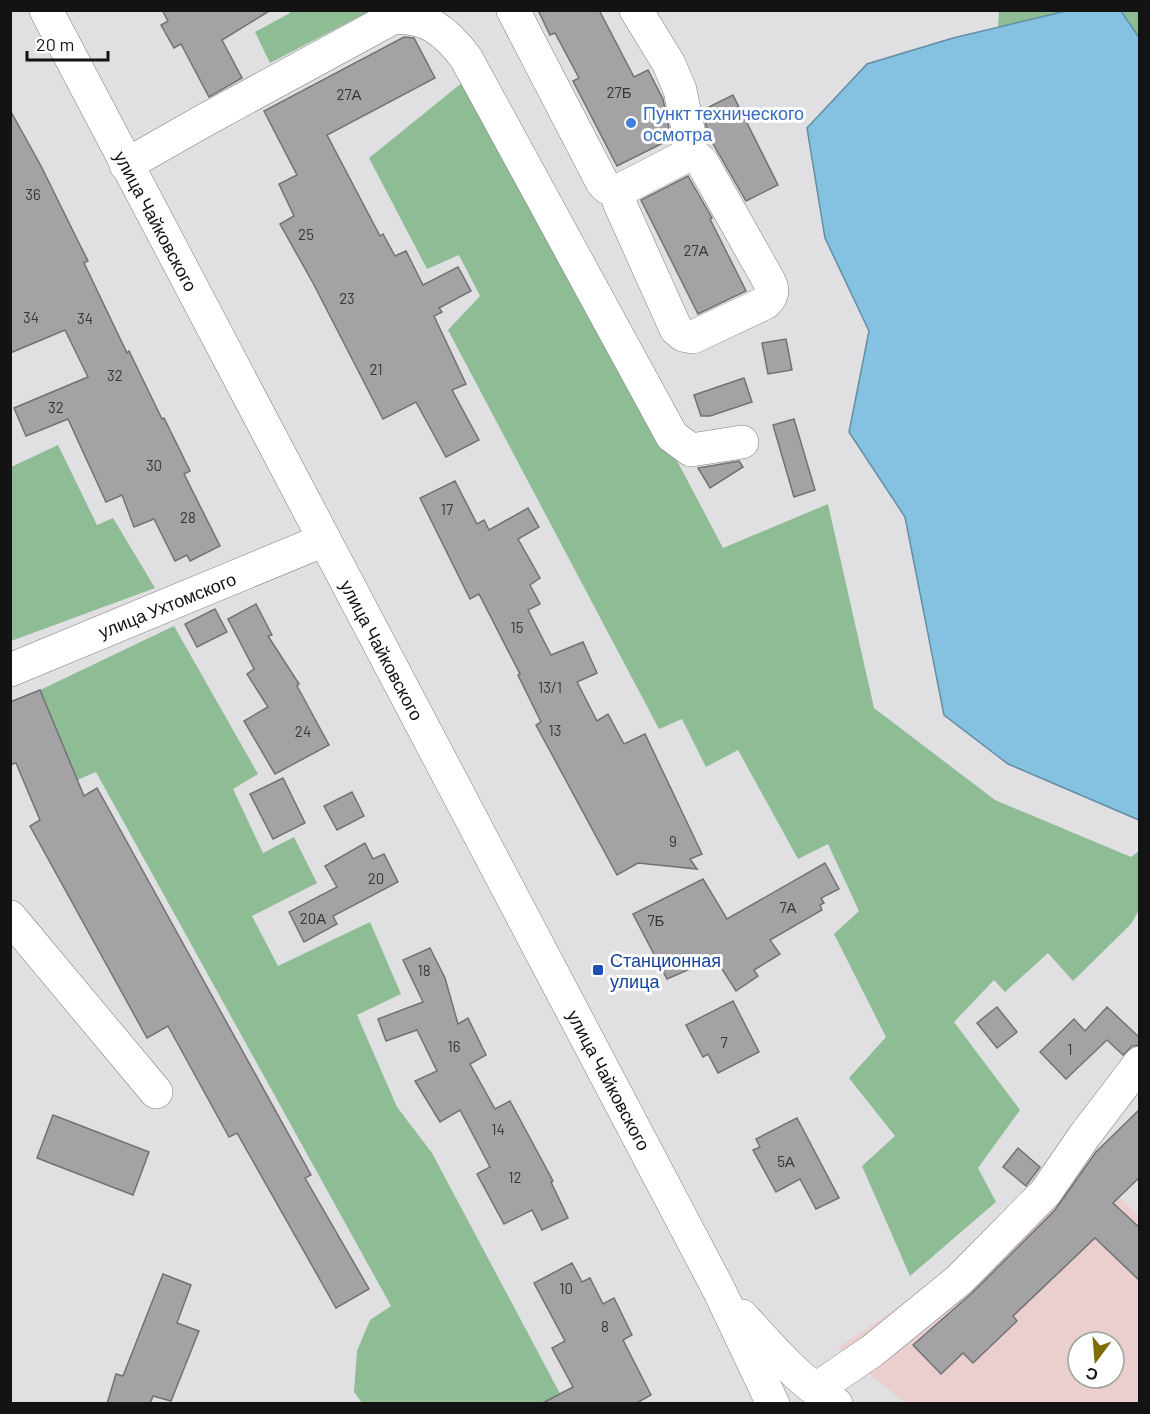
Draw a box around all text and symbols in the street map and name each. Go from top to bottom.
scale bar [27,24,108,62]
text: 20 m [36,33,74,55]
house number: 27Б [607,83,632,101]
house number: 27А [336,85,362,103]
place label: Пункт технического осмотра [643,102,804,145]
marker: Пункт технического осмотра [624,116,638,130]
street label: улица Чайковского [110,147,202,295]
house number: 36 [25,185,41,203]
house number: 25 [298,225,314,243]
house number: 27А [683,241,709,259]
house number: 23 [339,289,355,307]
house number: 34 [23,308,39,326]
house number: 34 [77,309,93,327]
house number: 21 [369,360,383,378]
house number: 32 [107,366,123,384]
house number: 32 [48,398,64,416]
house number: 30 [146,456,162,474]
house number: 17 [441,500,453,518]
house number: 28 [180,508,196,526]
street label: улица Ухтомского [95,567,239,643]
street label: улица Чайковского [336,576,428,724]
house number: 15 [511,618,523,636]
house number: 13/1 [538,678,562,696]
house number: 13 [549,721,561,739]
house number: 24 [295,722,311,740]
house number: 9 [669,832,677,850]
house number: 20 [368,869,384,887]
house number: 7А [779,898,797,916]
house number: 20А [300,909,326,927]
house number: 7Б [648,911,665,929]
place label: Станционная улица [610,949,721,992]
house number: 18 [417,961,431,979]
marker: Станционная улица [591,963,605,977]
street label: улица Чайковского [563,1006,655,1154]
house number: 7 [720,1033,728,1051]
house number: 16 [448,1037,460,1055]
house number: 1 [1067,1040,1073,1058]
house number: 14 [491,1120,505,1138]
house number: 5А [777,1152,795,1170]
house number: 12 [508,1168,522,1186]
house number: 10 [559,1279,573,1297]
house number: 8 [601,1317,609,1335]
north arrow [1066,1330,1126,1390]
text: С [1083,1364,1100,1386]

